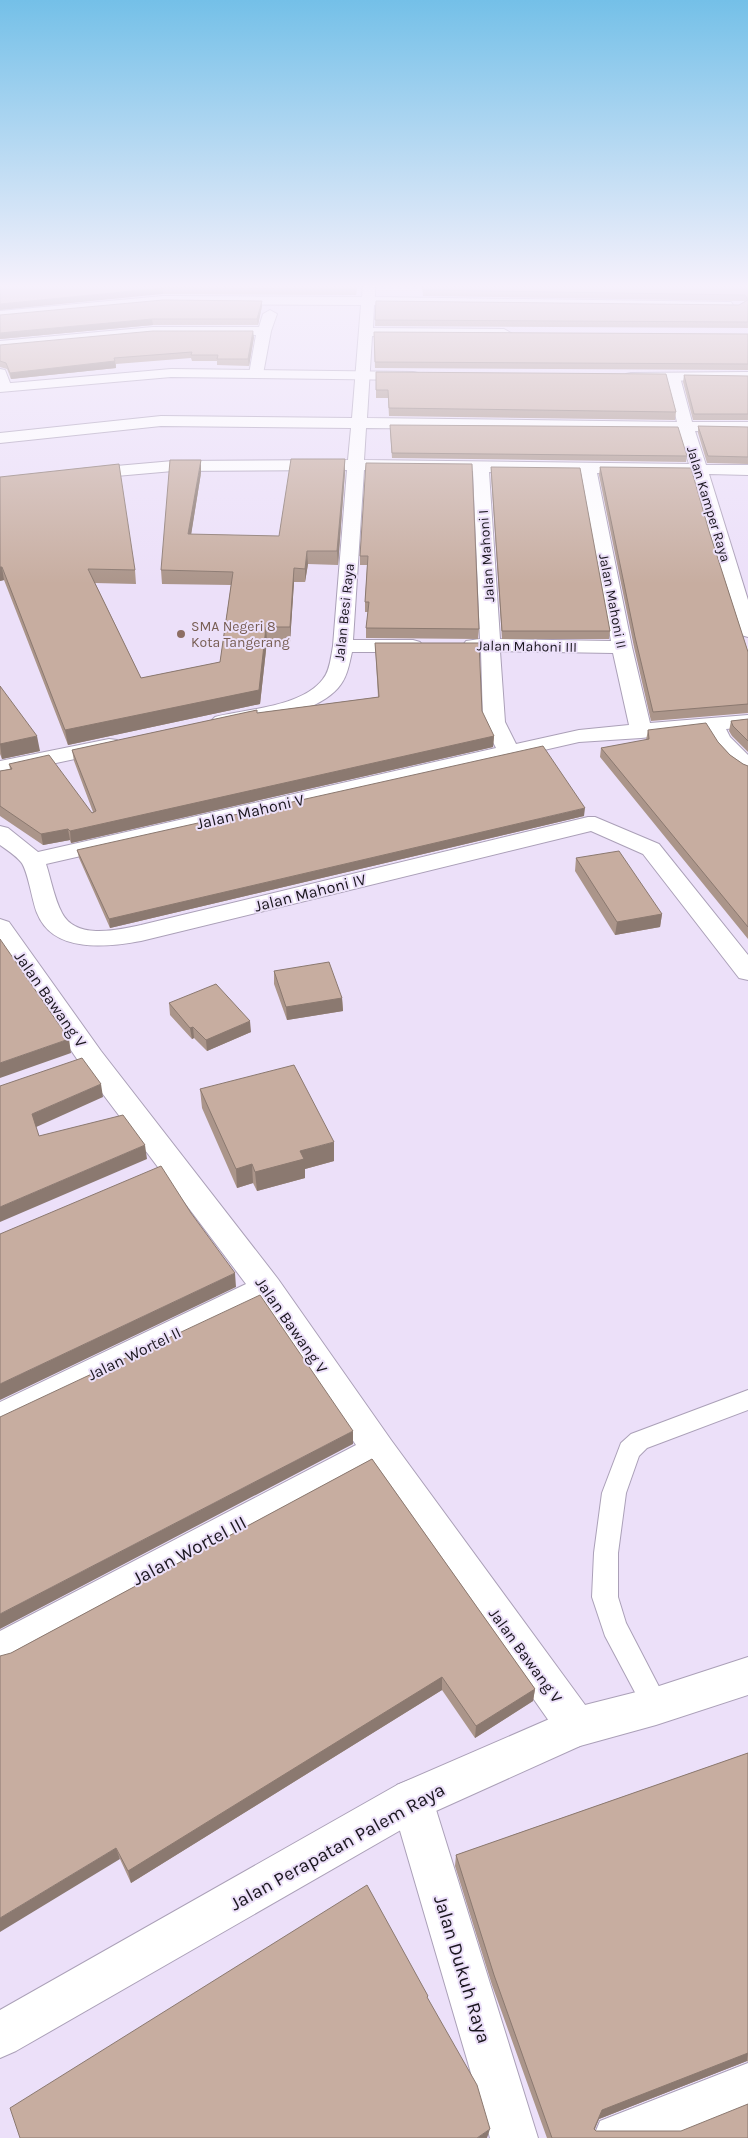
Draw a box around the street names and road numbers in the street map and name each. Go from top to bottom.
street label: Jalan Kamper Raya [683,444,734,564]
street label: Jalan Mahoni I [475,509,498,603]
street label: Jalan Mahoni II [595,552,630,650]
street label: Jalan Besi Raya [331,562,358,662]
street label: Jalan Mahoni III [477,637,577,656]
street label: Jalan Mahoni V [194,790,306,833]
street label: Jalan Mahoni IV [252,869,368,916]
street label: Jalan Bawang V [10,948,91,1051]
street label: Jalan Bawang V [251,1274,332,1377]
street label: Jalan Wortel II [84,1323,184,1384]
street label: Jalan Wortel III [129,1512,250,1590]
street label: Jalan Bawang V [485,1604,566,1706]
street label: Jalan Perapatan Palem Raya [226,1779,449,1915]
street label: Jalan Dukuh Raya [429,1893,495,2046]

